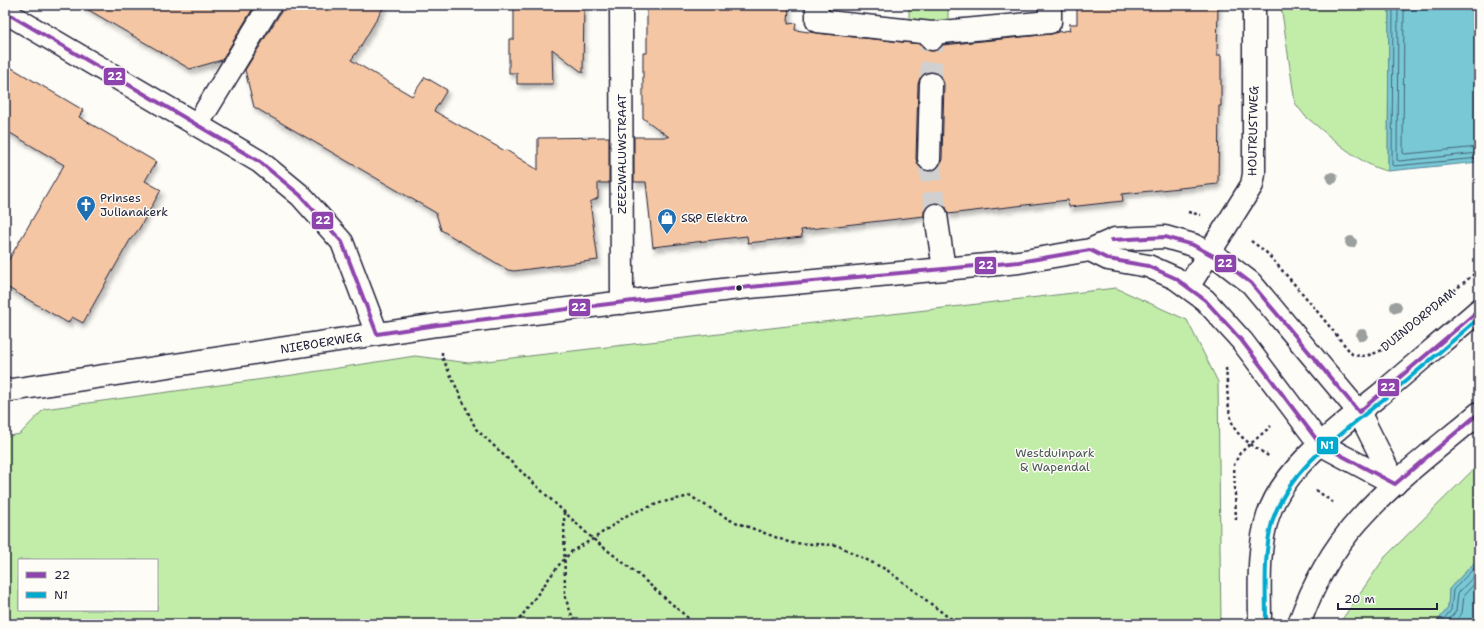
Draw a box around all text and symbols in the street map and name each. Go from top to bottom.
line badge: 22 [103,67,126,86]
text: 22 [107,69,123,84]
street label: HOUTRUSTWEG [1244,86,1262,176]
street label: ZEEZWALUWSTRAAT [614,93,630,214]
place label: Prinses Julianakerk [100,190,168,220]
church icon: Prinses Julianakerk [75,194,97,222]
shop icon: S&P Elektra [656,207,678,235]
place label: S&P Elektra [681,210,748,226]
line badge: 22 [311,211,334,230]
text: 22 [315,213,331,228]
line badge: 22 [1214,254,1237,273]
line badge: 22 [974,256,997,275]
text: 22 [1217,256,1233,271]
text: 22 [978,258,994,273]
unlabelled marker [734,283,744,293]
street label: DUINDORPDAM [1377,285,1459,355]
line badge: 22 [568,298,591,317]
text: 22 [571,300,587,315]
street label: NIEBOERWEG [279,329,363,357]
line badge: 22 [1377,378,1400,397]
text: 22 [1380,380,1396,395]
line badge: N1 [1316,436,1339,455]
text: N1 [1320,438,1334,453]
park label: Westduinpark & Wapendal [1015,445,1095,475]
legend [18,559,158,611]
text: 22 [54,567,70,583]
scale bar [1338,585,1437,611]
text: N1 [54,587,68,603]
text: 20 m [1344,591,1375,607]

